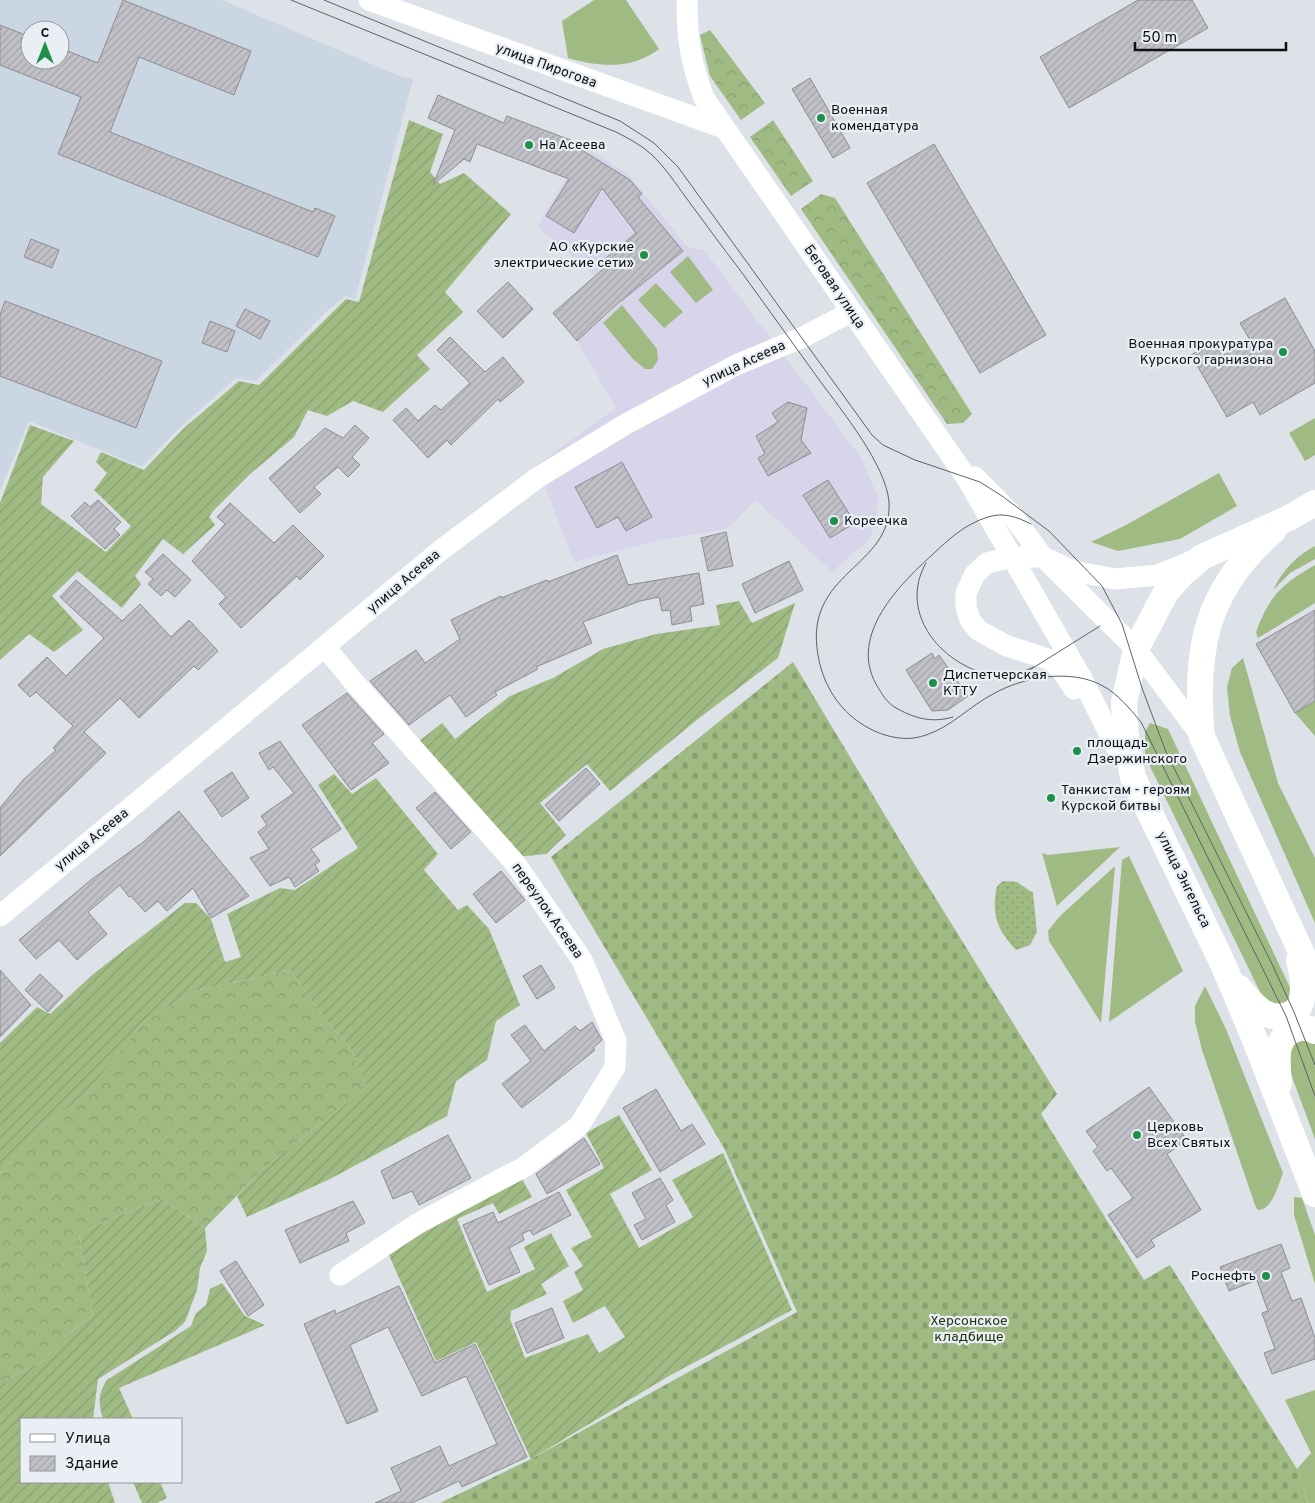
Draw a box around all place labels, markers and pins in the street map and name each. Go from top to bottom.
place label: Военная комендатура [831,102,919,135]
marker: Военная комендатура [815,112,827,124]
place label: На Асеева [539,137,605,154]
marker: На Асеева [523,139,535,151]
place label: АО «Курские электрические сети» [493,239,634,272]
marker: АО «Курские электрические сети» [638,249,650,261]
place label: Военная прокуратура Курского гарнизона [1128,336,1273,369]
marker: Военная прокуратура Курского гарнизона [1277,346,1289,358]
place label: Кореечка [844,513,908,530]
marker: Кореечка [828,515,840,527]
place label: Диспетчерская КТТУ [943,667,1047,700]
marker: Диспетчерская КТТУ [927,677,939,689]
place label: площадь Дзержинского [1087,735,1187,768]
marker: площадь Дзержинского [1071,745,1083,757]
place label: Танкистам - героям Курской битвы [1061,782,1190,815]
marker: Танкистам - героям Курской битвы [1045,792,1057,804]
place label: Церковь Всех Святых [1147,1119,1230,1152]
marker: Церковь Всех Святых [1131,1129,1143,1141]
place label: Роснефть [1191,1268,1256,1285]
marker: Роснефть [1260,1270,1272,1282]

